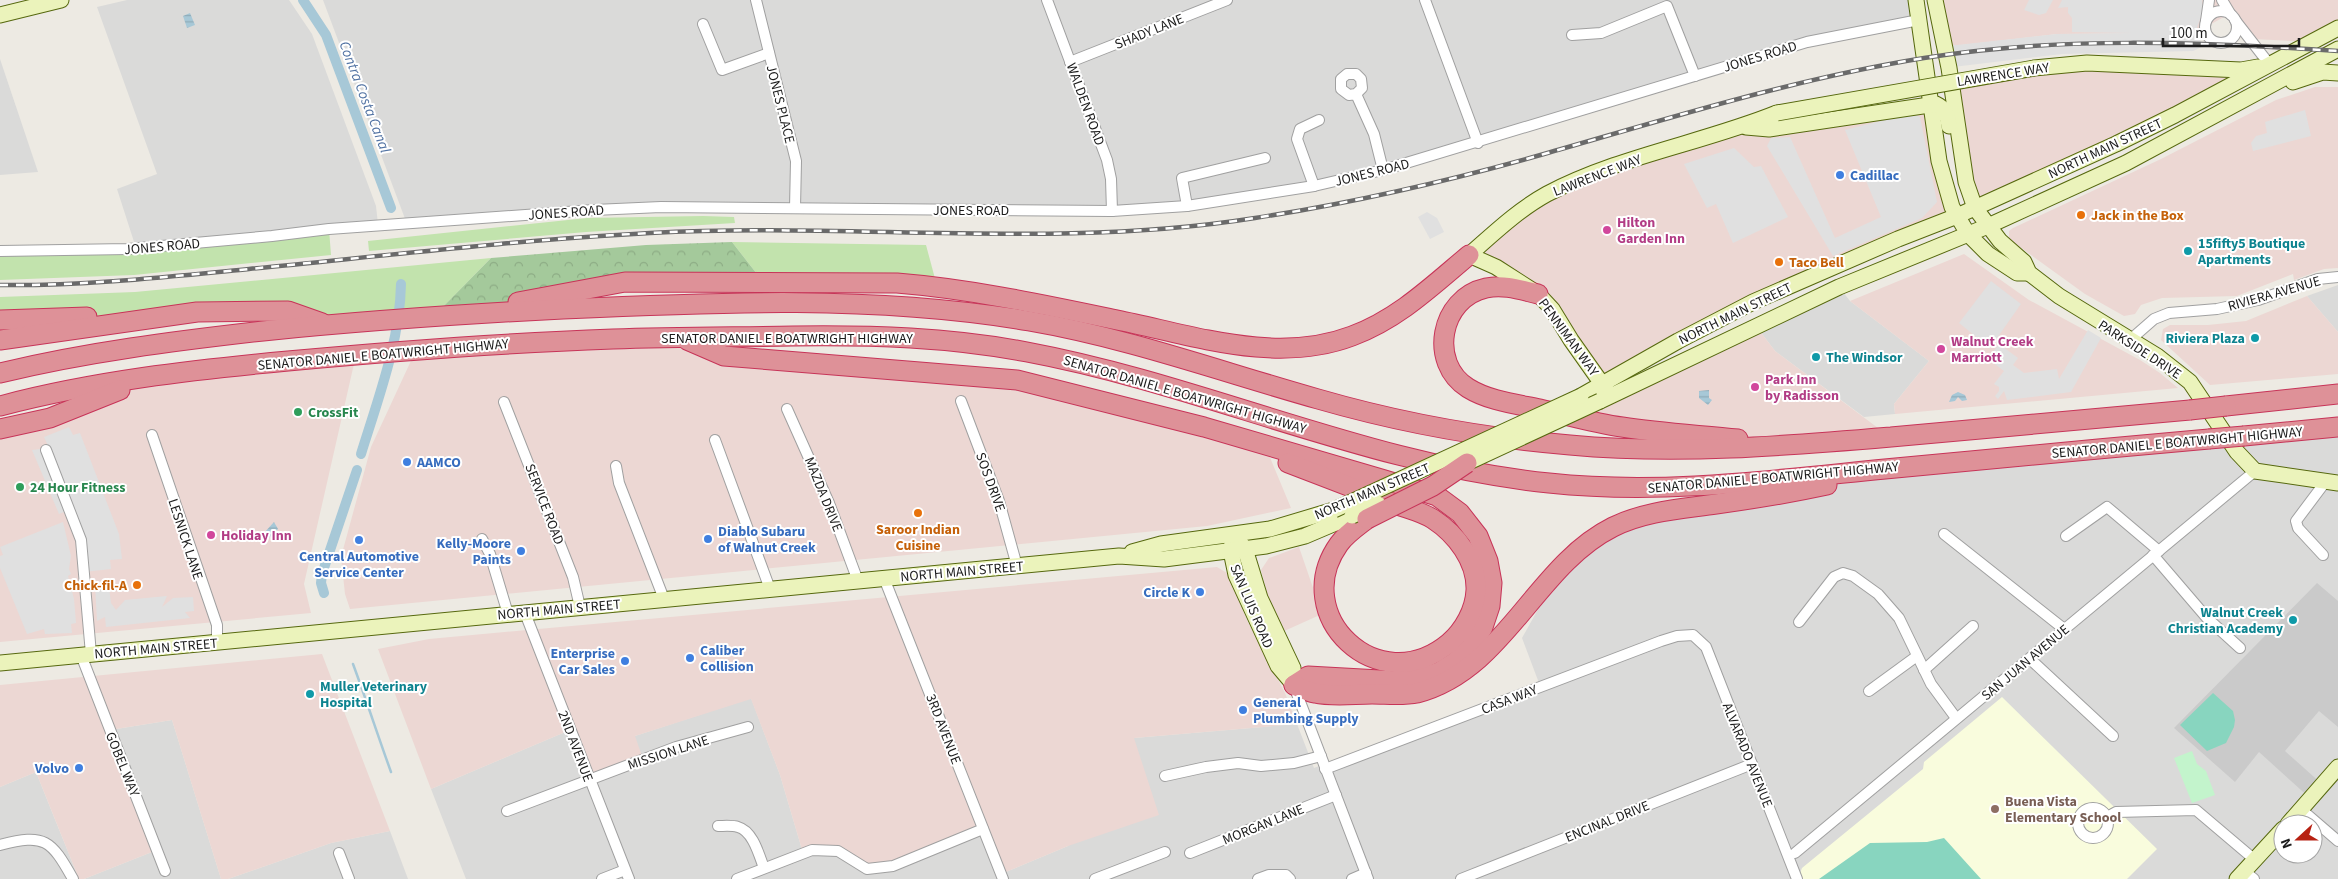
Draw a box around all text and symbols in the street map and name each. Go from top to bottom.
street label: SHADY LANE [1112,9,1187,55]
scale bar [2163,15,2299,47]
text: 100 m [2170,23,2208,44]
street label: JONES ROAD [1721,36,1800,78]
water label: Contra Costa Canal [334,38,396,156]
street label: LAWRENCE WAY [1956,58,2051,92]
street label: WALDEN ROAD [1061,60,1109,148]
street label: JONES PLACE [761,63,799,146]
street label: NORTH MAIN STREET [2045,113,2166,184]
street label: LAWRENCE WAY [1550,150,1645,202]
street label: JONES ROAD [1333,154,1412,192]
place label: Cadillac [1850,166,1900,186]
marker: Cadillac [1834,169,1846,181]
street label: JONES ROAD [527,200,605,226]
street label: JONES ROAD [933,201,1009,221]
place label: Jack in the Box [2091,206,2184,226]
marker: Jack in the Box [2075,209,2087,221]
place label: Hilton Garden Inn [1617,213,1685,249]
marker: Hilton Garden Inn [1601,224,1613,236]
street label: JONES ROAD [123,234,201,260]
place label: 15fifty5 Boutique Apartments [2197,234,2305,270]
marker: 15fifty5 Boutique Apartments [2182,245,2194,257]
place label: Taco Bell [1789,253,1844,273]
marker: Taco Bell [1773,256,1785,268]
street label: RIVIERA AVENUE [2226,271,2323,317]
street label: NORTH MAIN STREET [1675,278,1796,350]
street label: PENNIMAN WAY [1533,295,1603,381]
street label: PARKSIDE DRIVE [2094,315,2185,384]
street label: SENATOR DANIEL E BOATWRIGHT HIGHWAY [661,329,913,349]
place label: Riviera Plaza [2165,329,2245,349]
place label: Walnut Creek Marriott [1951,332,2034,368]
marker: Riviera Plaza [2249,332,2261,344]
street label: SENATOR DANIEL E BOATWRIGHT HIGHWAY [257,334,510,376]
marker: Walnut Creek Marriott [1935,343,1947,355]
place label: The Windsor [1826,348,1903,368]
street label: SENATOR DANIEL E BOATWRIGHT HIGHWAY [1061,351,1309,439]
marker: The Windsor [1810,351,1822,363]
place label: Park Inn by Radisson [1765,370,1839,406]
marker: Park Inn by Radisson [1749,381,1761,393]
place label: CrossFit [308,403,359,423]
marker: CrossFit [292,406,304,418]
street label: SENATOR DANIEL E BOATWRIGHT HIGHWAY [2051,422,2304,464]
street label: SOS DRIVE [970,450,1010,515]
place label: AAMCO [416,453,461,473]
street label: MAZDA DRIVE [799,454,847,535]
marker: AAMCO [401,456,413,468]
street label: SENATOR DANIEL E BOATWRIGHT HIGHWAY [1647,457,1900,499]
street label: NORTH MAIN STREET [1311,458,1434,525]
street label: SERVICE ROAD [519,461,569,548]
place label: 24 Hour Fitness [30,478,125,498]
marker: 24 Hour Fitness [14,481,26,493]
street label: LESNICK LANE [163,496,208,582]
marker: Saroor Indian Cuisine [912,507,924,519]
place label: Saroor Indian Cuisine [876,520,960,556]
place label: Diablo Subaru of Walnut Creek [718,522,816,558]
place label: Holiday Inn [221,526,292,546]
marker: Holiday Inn [205,529,217,541]
marker: Diablo Subaru of Walnut Creek [702,533,714,545]
marker: Central Automotive Service Center [353,534,365,546]
place label: Kelly-Moore Paints [437,534,511,570]
marker: Kelly-Moore Paints [515,545,527,557]
place label: Central Automotive Service Center [299,547,419,583]
street label: NORTH MAIN STREET [900,557,1025,587]
street label: SAN LUIS ROAD [1224,561,1278,652]
place label: Chick-fil-A [64,576,128,596]
marker: Chick-fil-A [131,579,143,591]
place label: Circle K [1143,583,1190,603]
marker: Circle K [1194,586,1206,598]
street label: NORTH MAIN STREET [497,595,622,625]
place label: Walnut Creek Christian Academy [2168,603,2284,639]
marker: Walnut Creek Christian Academy [2287,614,2299,626]
street label: SAN JUAN AVENUE [1977,620,2074,706]
street label: NORTH MAIN STREET [94,634,219,664]
place label: Caliber Collision [700,641,754,677]
place label: Enterprise Car Sales [550,644,615,680]
marker: Caliber Collision [684,652,696,664]
marker: Enterprise Car Sales [619,655,631,667]
place label: Muller Veterinary Hospital [320,677,428,713]
street label: CASA WAY [1478,680,1541,720]
marker: Muller Veterinary Hospital [304,688,316,700]
street label: 3RD AVENUE [921,691,966,767]
place label: General Plumbing Supply [1253,693,1359,729]
street label: ALVARADO AVENUE [1717,700,1777,811]
marker: General Plumbing Supply [1237,704,1249,716]
street label: 2ND AVENUE [552,708,598,785]
street label: GOBEL WAY [100,729,144,800]
street label: MISSION LANE [625,730,712,775]
place label: Volvo [34,759,69,779]
marker: Volvo [73,762,85,774]
place label: Buena Vista Elementary School [2005,792,2121,828]
street label: ENCINAL DRIVE [1562,796,1652,848]
street label: MORGAN LANE [1220,799,1307,850]
marker: Buena Vista Elementary School [1989,803,2001,815]
north arrow [2273,814,2323,864]
text: N [2276,835,2298,851]

